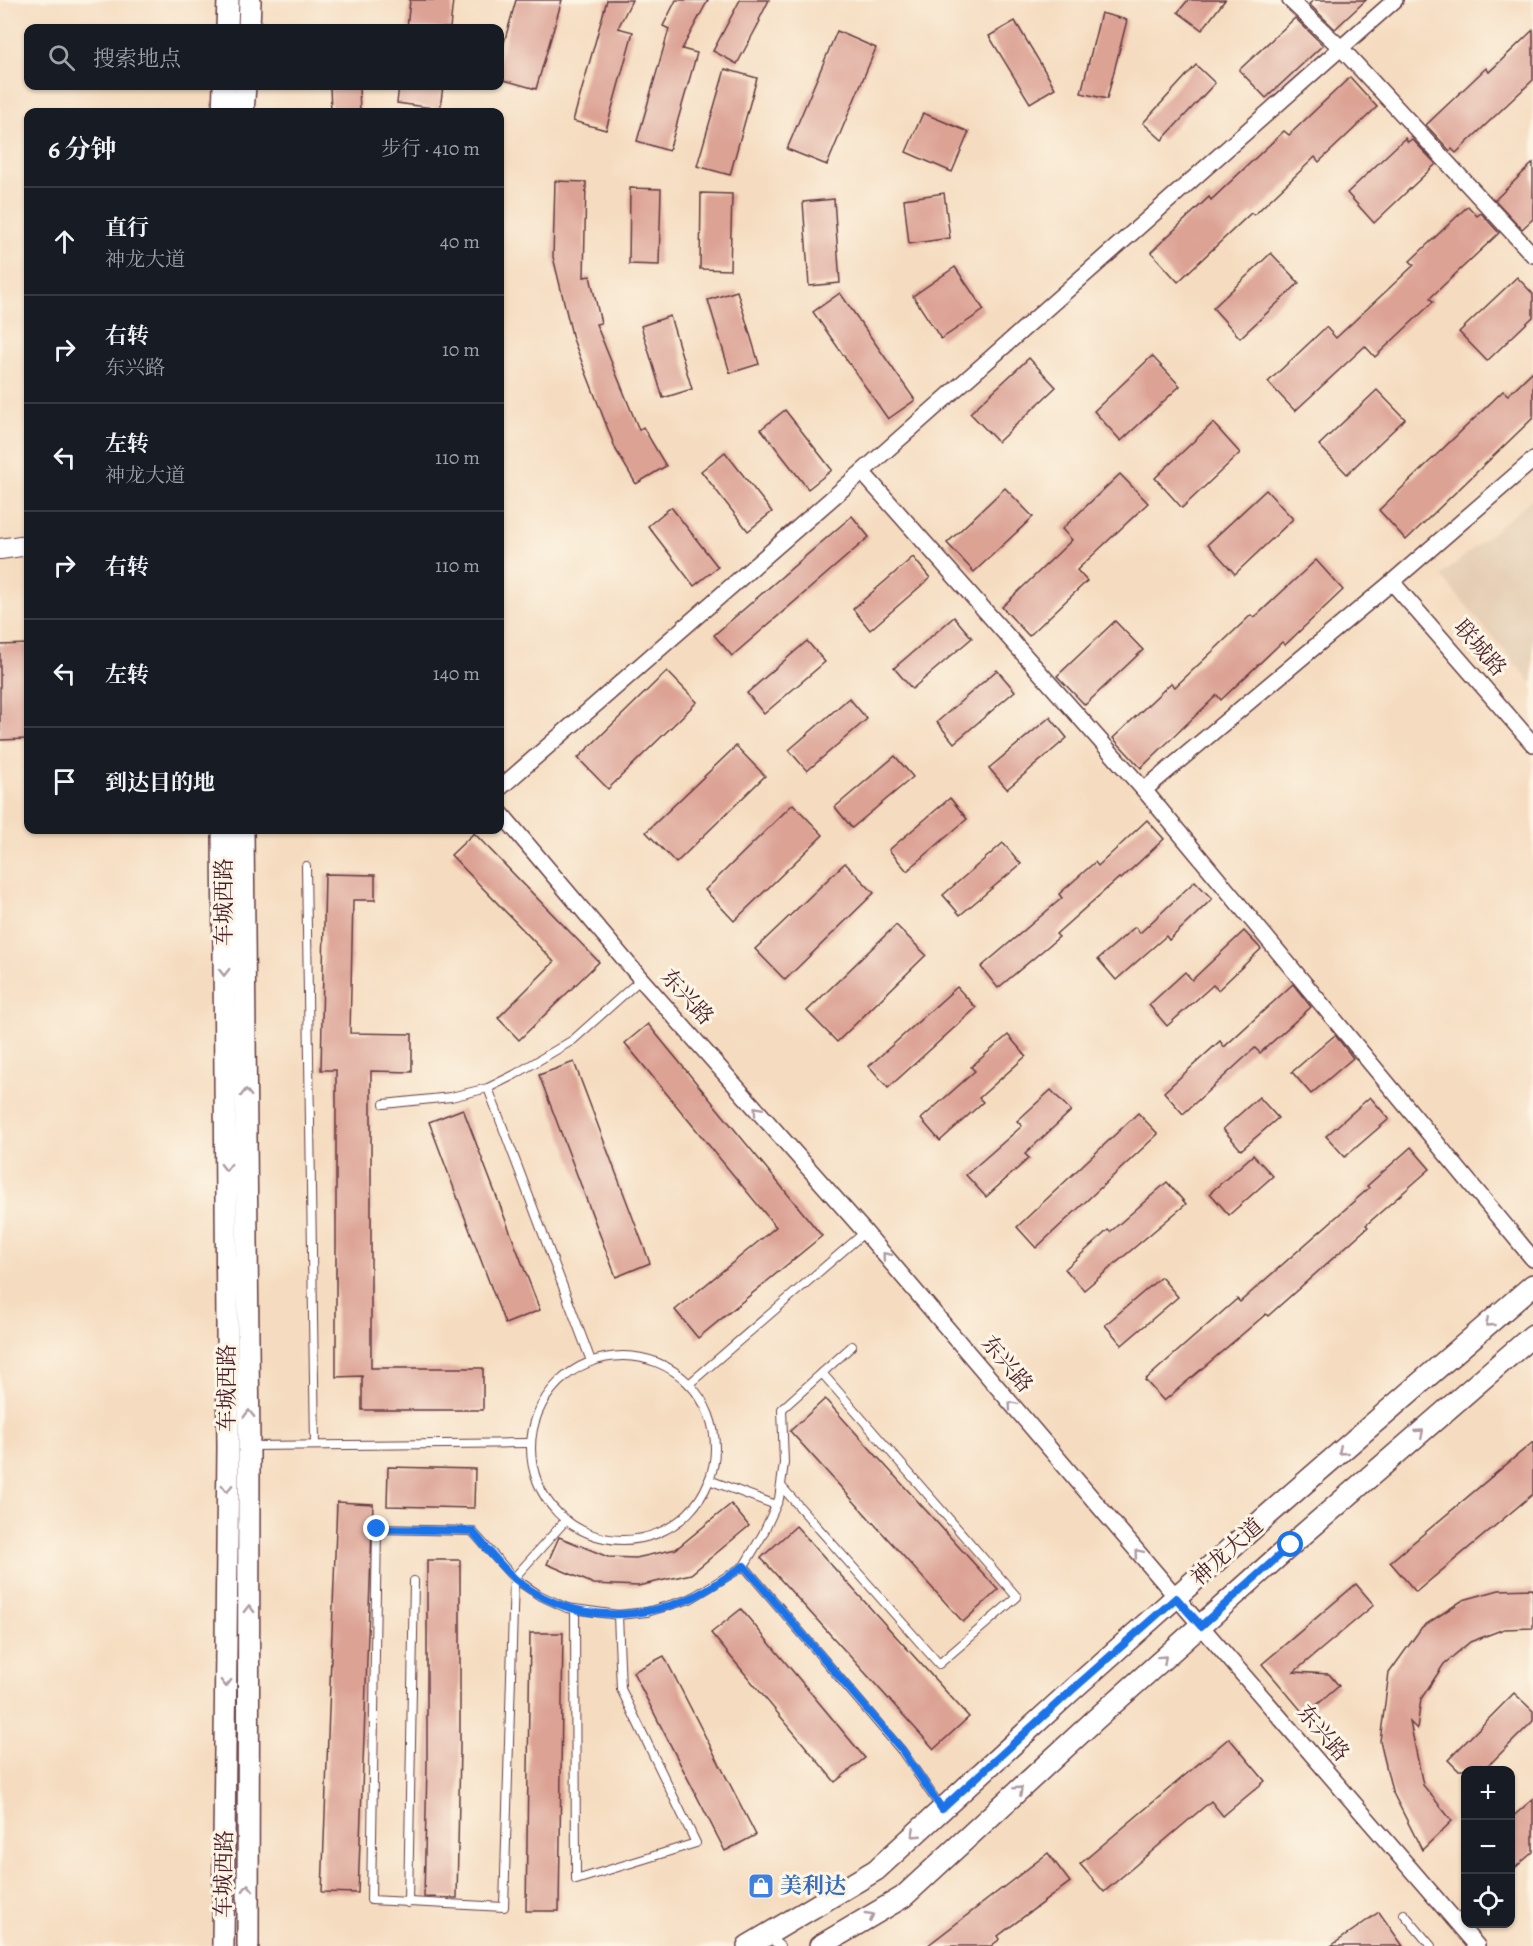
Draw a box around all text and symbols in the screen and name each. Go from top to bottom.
search box [24,24,504,90]
icon: search [45,41,78,74]
text: 搜索地点 [93,44,181,74]
text: 6 分钟 [48,132,117,167]
text: 步行 · 410 m [381,135,480,162]
text: 直行 [105,213,149,243]
icon: ahead [48,225,81,258]
text: 40 m [440,228,480,255]
text: 神龙大道 [105,246,185,273]
text: 右转 [105,321,149,351]
icon: right [48,333,81,366]
text: 10 m [442,336,480,363]
text: 东兴路 [105,354,165,381]
text: 左转 [105,429,149,459]
icon: left [48,441,81,474]
text: 110 m [435,444,480,471]
text: 神龙大道 [105,462,185,489]
icon: right [48,549,81,582]
text: 右转 [105,552,149,582]
text: 110 m [435,552,480,579]
street label: 联城路 [1447,613,1513,683]
icon: left [48,657,81,690]
text: 左转 [105,660,149,690]
text: 140 m [433,660,480,687]
icon: arrive [48,765,81,798]
text: 到达目的地 [105,768,215,798]
street label: 车城西路 [209,858,239,946]
street label: 东兴路 [654,962,720,1032]
one-way arrow [218,967,230,976]
one-way arrow [240,1088,252,1097]
one-way arrow [753,1106,764,1117]
one-way arrow [220,1162,232,1171]
one-way arrow [882,1252,893,1263]
one-way arrow [1485,1316,1496,1327]
street label: 东兴路 [974,1329,1040,1399]
street label: 车城西路 [212,1344,242,1432]
one-way arrow [1008,1401,1019,1412]
one-way arrow [243,1409,255,1418]
one-way arrow [1413,1429,1424,1440]
one-way arrow [1338,1444,1348,1455]
one-way arrow [221,1483,233,1492]
street label: 神龙大道 [1184,1511,1270,1593]
route end [363,1515,389,1541]
route start [1277,1531,1303,1557]
one-way arrow [1135,1549,1146,1560]
one-way arrow [243,1604,255,1613]
one-way arrow [1156,1655,1167,1666]
one-way arrow [220,1678,232,1687]
street label: 东兴路 [1290,1698,1356,1768]
map controls [1461,1766,1515,1928]
button: + [1461,1766,1515,1820]
one-way arrow [1012,1786,1022,1797]
button: − [1461,1820,1515,1874]
one-way arrow [911,1827,922,1838]
street label: 车城西路 [208,1830,240,1918]
shop icon: 美利达 [746,1871,776,1901]
place label: 美利达 [780,1871,846,1901]
button: locate [1461,1874,1515,1928]
one-way arrow [242,1883,254,1892]
one-way arrow [864,1912,874,1923]

